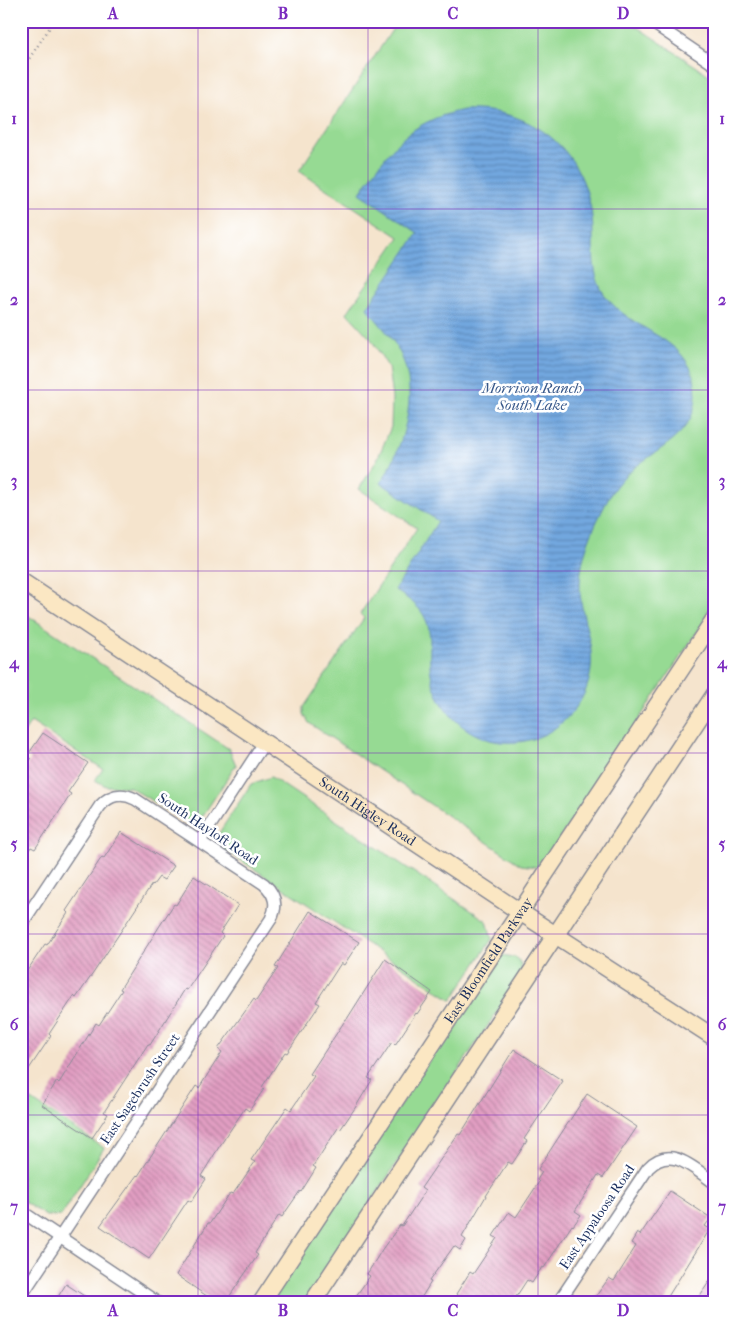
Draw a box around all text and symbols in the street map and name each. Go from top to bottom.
text: A [107,4,119,23]
text: B [278,4,288,23]
text: C [448,4,459,23]
text: D [617,4,629,23]
text: 1 [11,109,17,128]
text: 1 [719,109,725,128]
text: 2 [10,290,18,309]
text: 2 [718,290,726,309]
water label: Morrison Ranch South Lake [481,379,582,414]
text: 3 [11,471,17,491]
text: 3 [719,471,725,491]
text: 4 [8,653,20,673]
text: 4 [716,653,728,673]
street label: South Higley Road [316,773,420,849]
street label: South Hayloft Road [155,789,262,869]
text: 5 [11,834,18,853]
text: 5 [719,834,726,853]
street label: East Bloomfield Parkway [440,894,536,1027]
text: 6 [10,1015,19,1034]
text: 6 [718,1015,727,1034]
street label: East Sagebrush Street [96,1030,184,1148]
street label: East Appaloosa Road [556,1161,639,1273]
text: 7 [9,1197,18,1216]
text: 7 [717,1197,726,1216]
text: A [107,1301,119,1320]
text: B [278,1301,288,1320]
text: C [448,1301,459,1320]
text: D [617,1301,629,1320]

